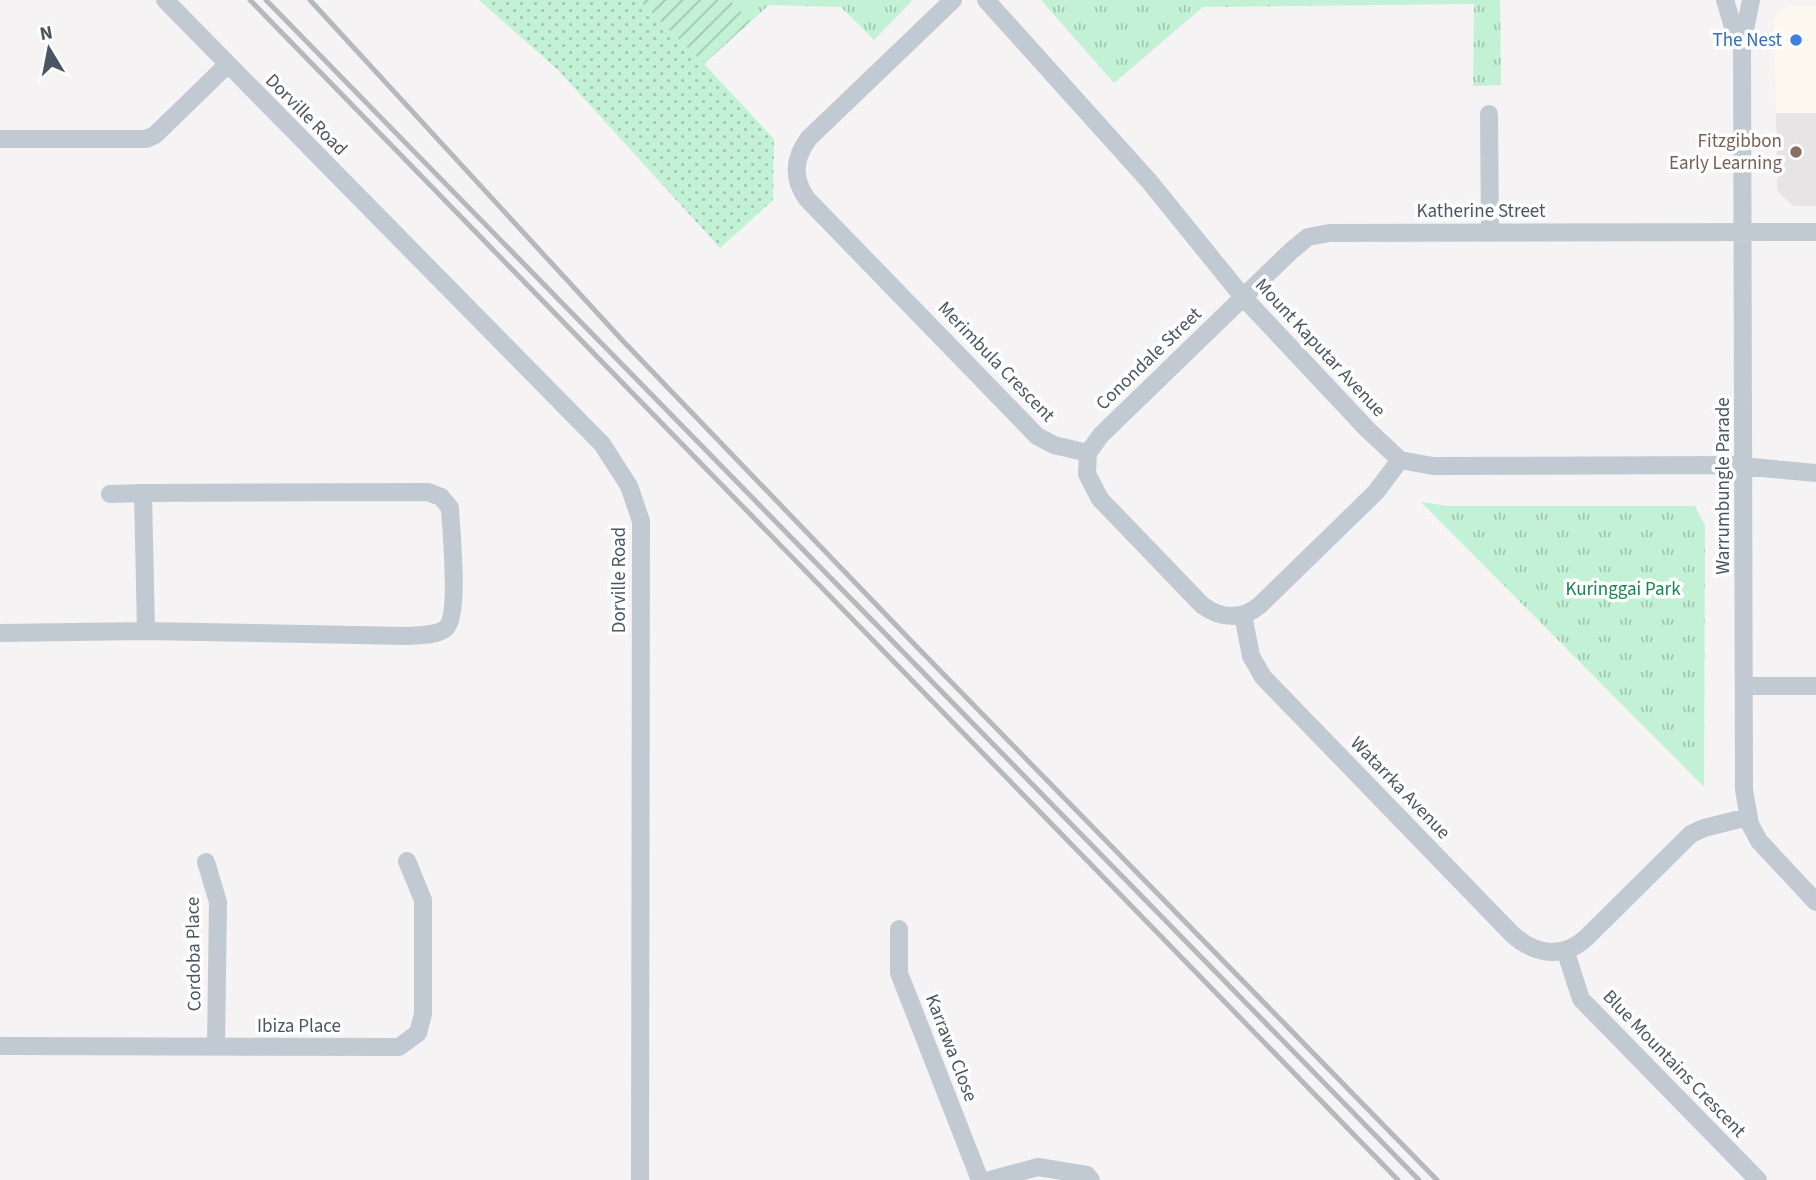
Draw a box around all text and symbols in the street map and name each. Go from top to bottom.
north arrow [14,14,84,84]
text: N [38,19,55,48]
place label: The Nest [1713,27,1783,54]
marker: The Nest [1788,32,1804,48]
street label: Dorville Road [259,68,353,162]
place label: Fitzgibbon Early Learning [1669,128,1782,177]
marker: Fitzgibbon Early Learning [1788,144,1804,160]
street label: Katherine Street [1417,198,1546,225]
street label: Mount Kaputar Avenue [1248,273,1392,423]
street label: Merimbula Crescent [931,296,1061,429]
street label: Conondale Street [1090,301,1208,417]
street label: Warrumbungle Parade [1710,397,1737,575]
street label: Dorville Road [606,527,633,633]
park label: Kuringgai Park [1565,576,1681,603]
street label: Watarrka Avenue [1344,730,1456,846]
street label: Cordoba Place [179,896,209,1012]
street label: Blue Mountains Crescent [1596,984,1752,1144]
street label: Karrawa Close [918,990,984,1106]
street label: Ibiza Place [257,1013,341,1040]

